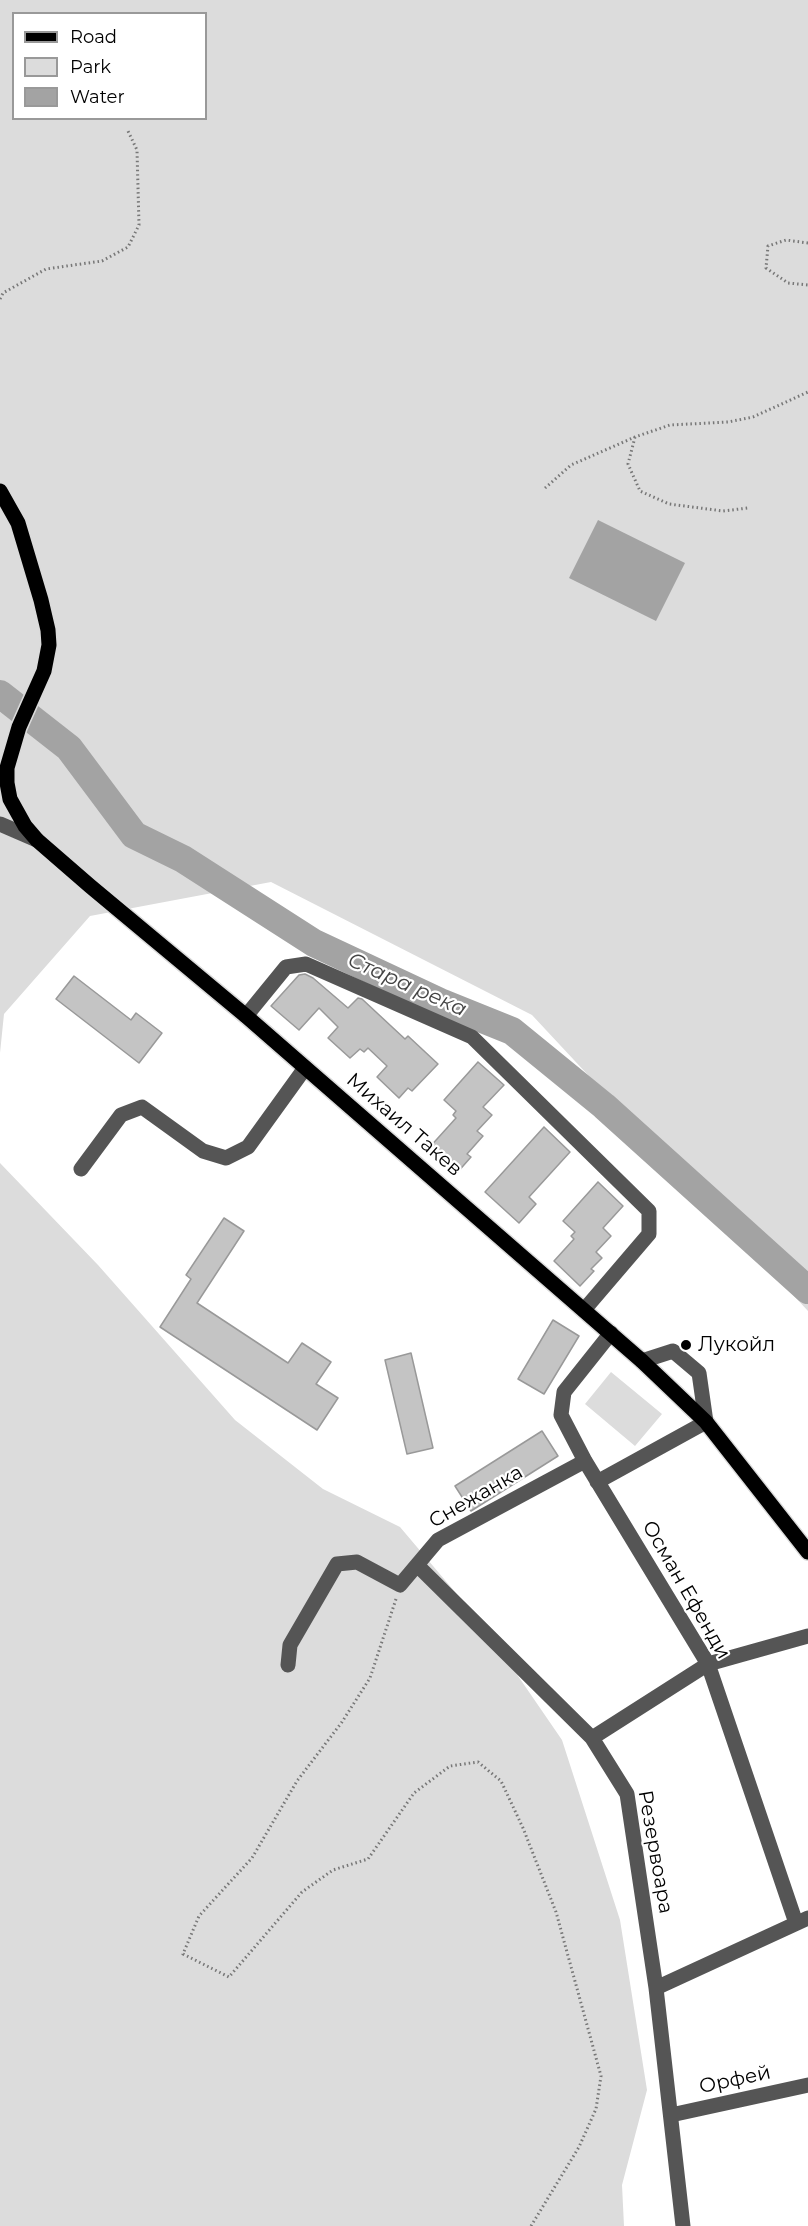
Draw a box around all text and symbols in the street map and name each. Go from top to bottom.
legend [12,12,207,120]
text: Road [70,26,117,48]
text: Park [70,56,111,78]
text: Water [70,86,125,108]
water label: Стара река [344,948,470,1022]
street label: Михаил Такев [341,1068,467,1182]
place label: Лукойл [698,1333,775,1357]
marker: Лукойл [679,1338,693,1352]
street label: Снежанка [425,1460,527,1534]
street label: Осман Ефенди [637,1517,735,1663]
street label: Резервоара [632,1788,678,1916]
street label: Орфей [697,2061,773,2099]

